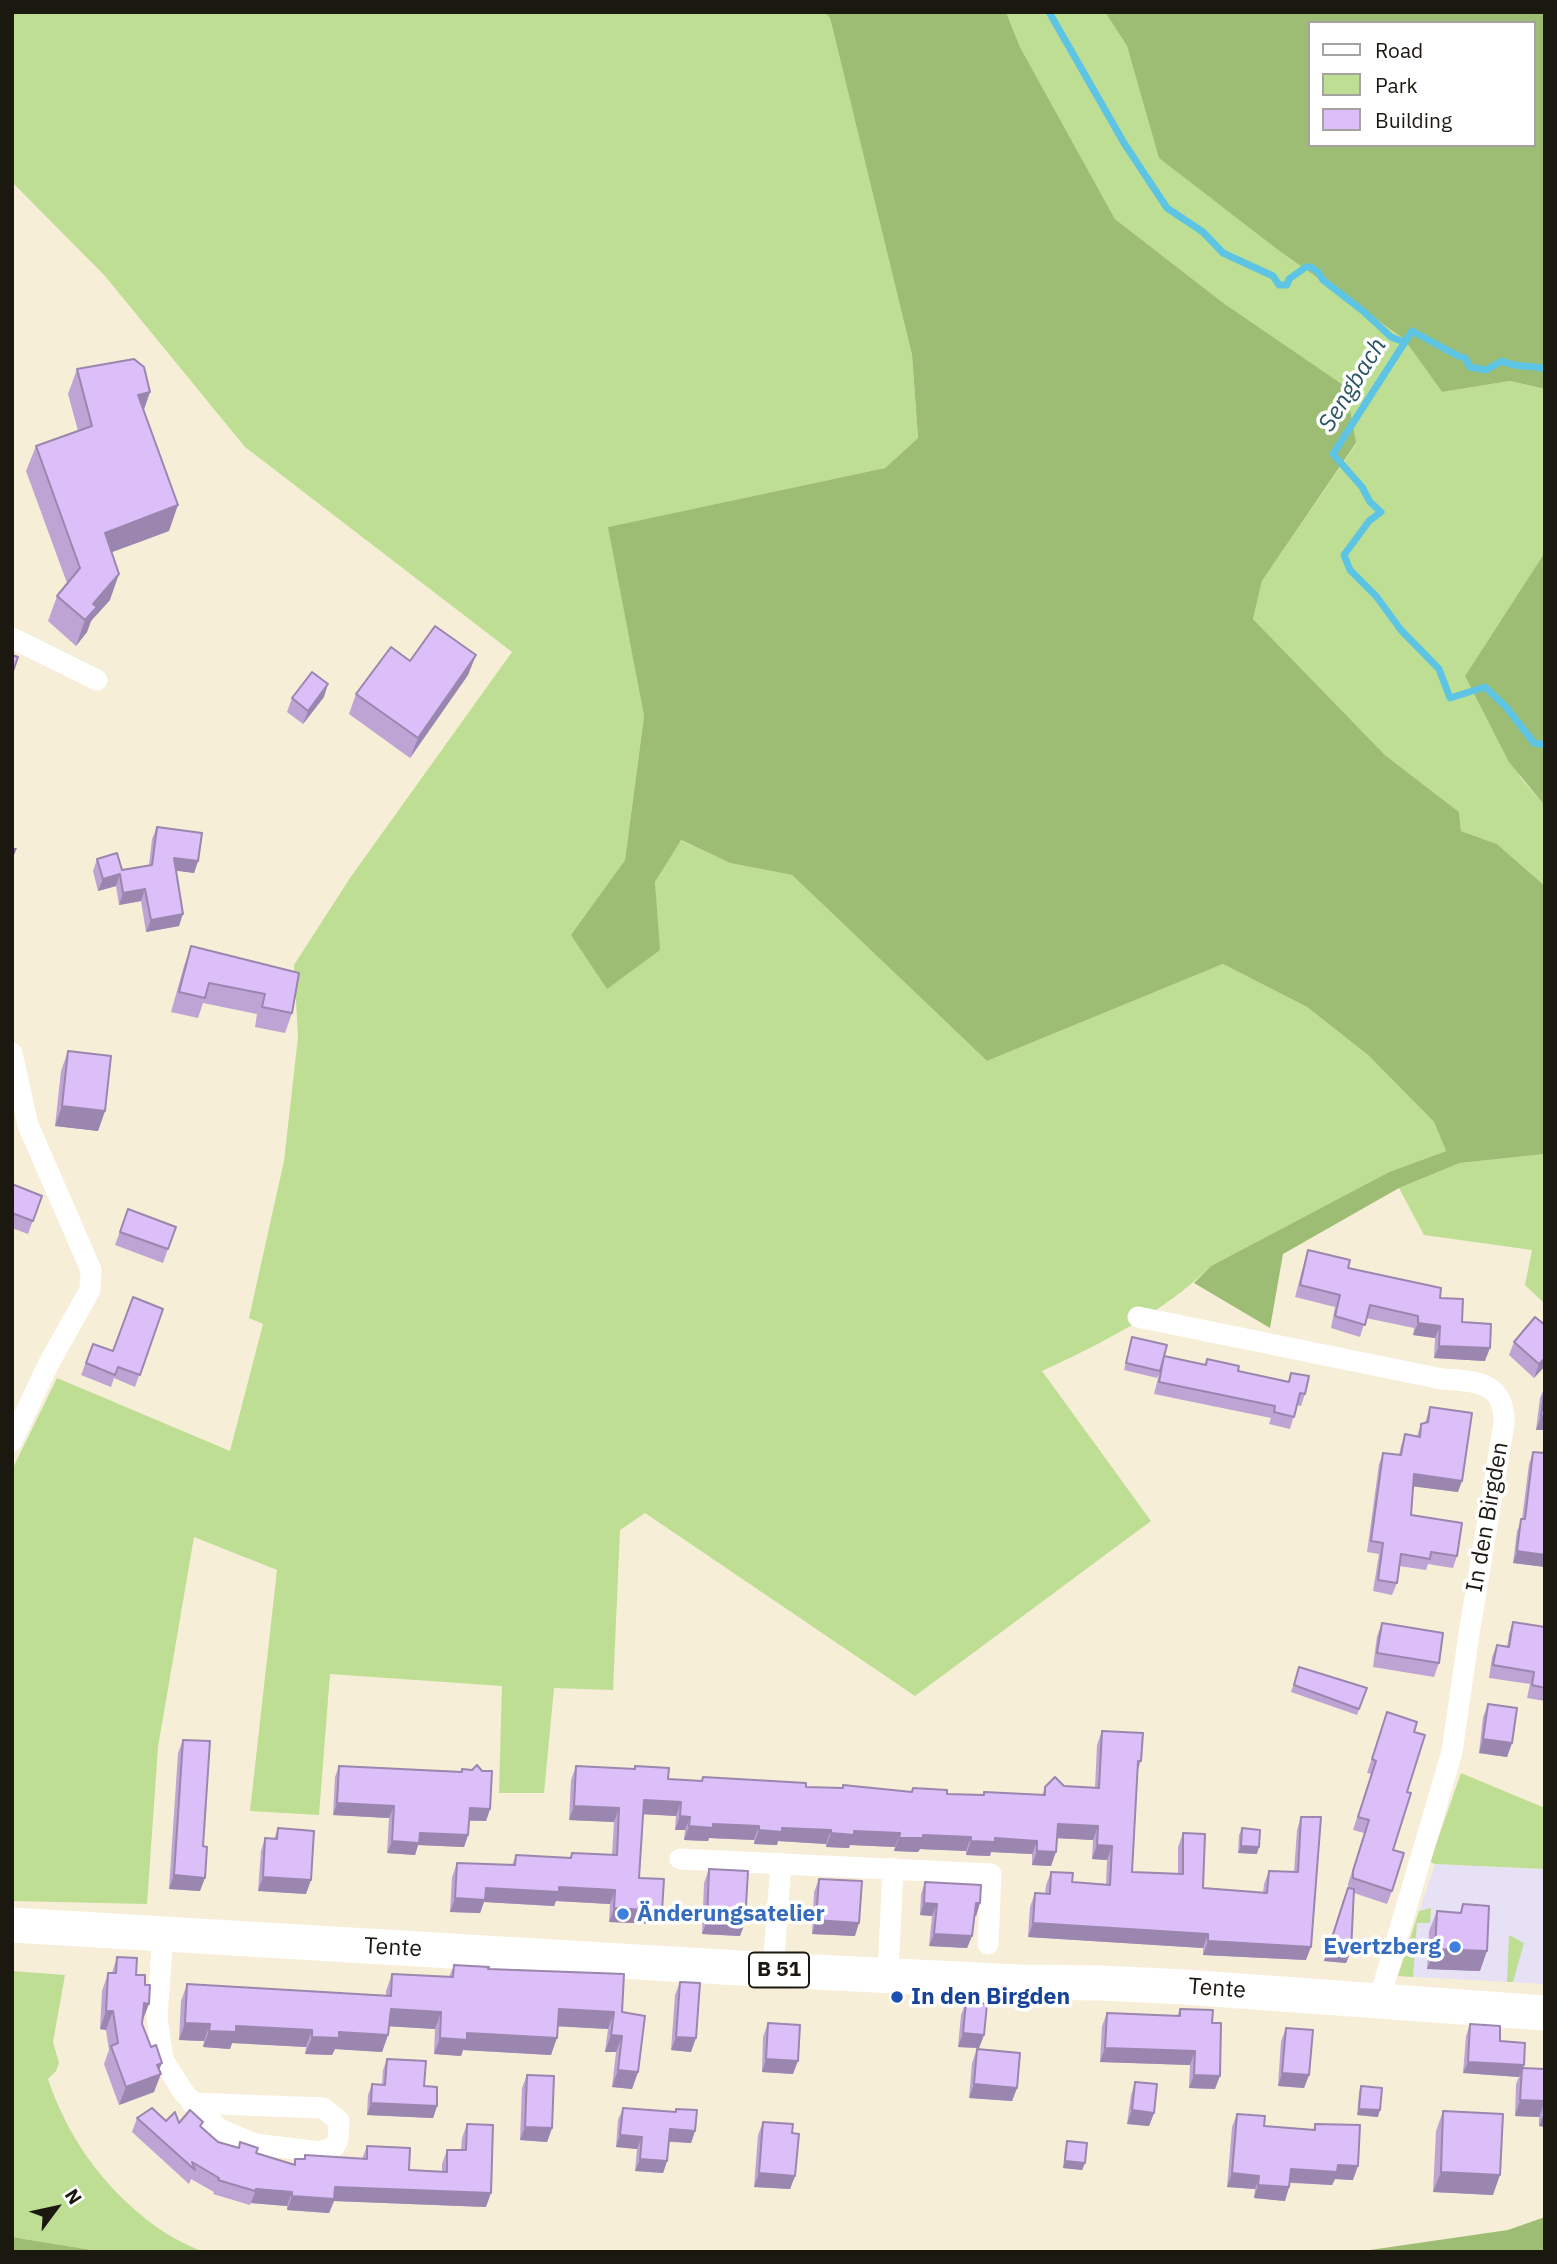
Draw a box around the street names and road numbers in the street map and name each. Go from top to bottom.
street label: In den Birgden [1461,1440,1515,1594]
street label: Tente [363,1933,423,1963]
road number: B 51 [749,1952,809,1988]
street label: Tente [1187,1973,1247,2005]

